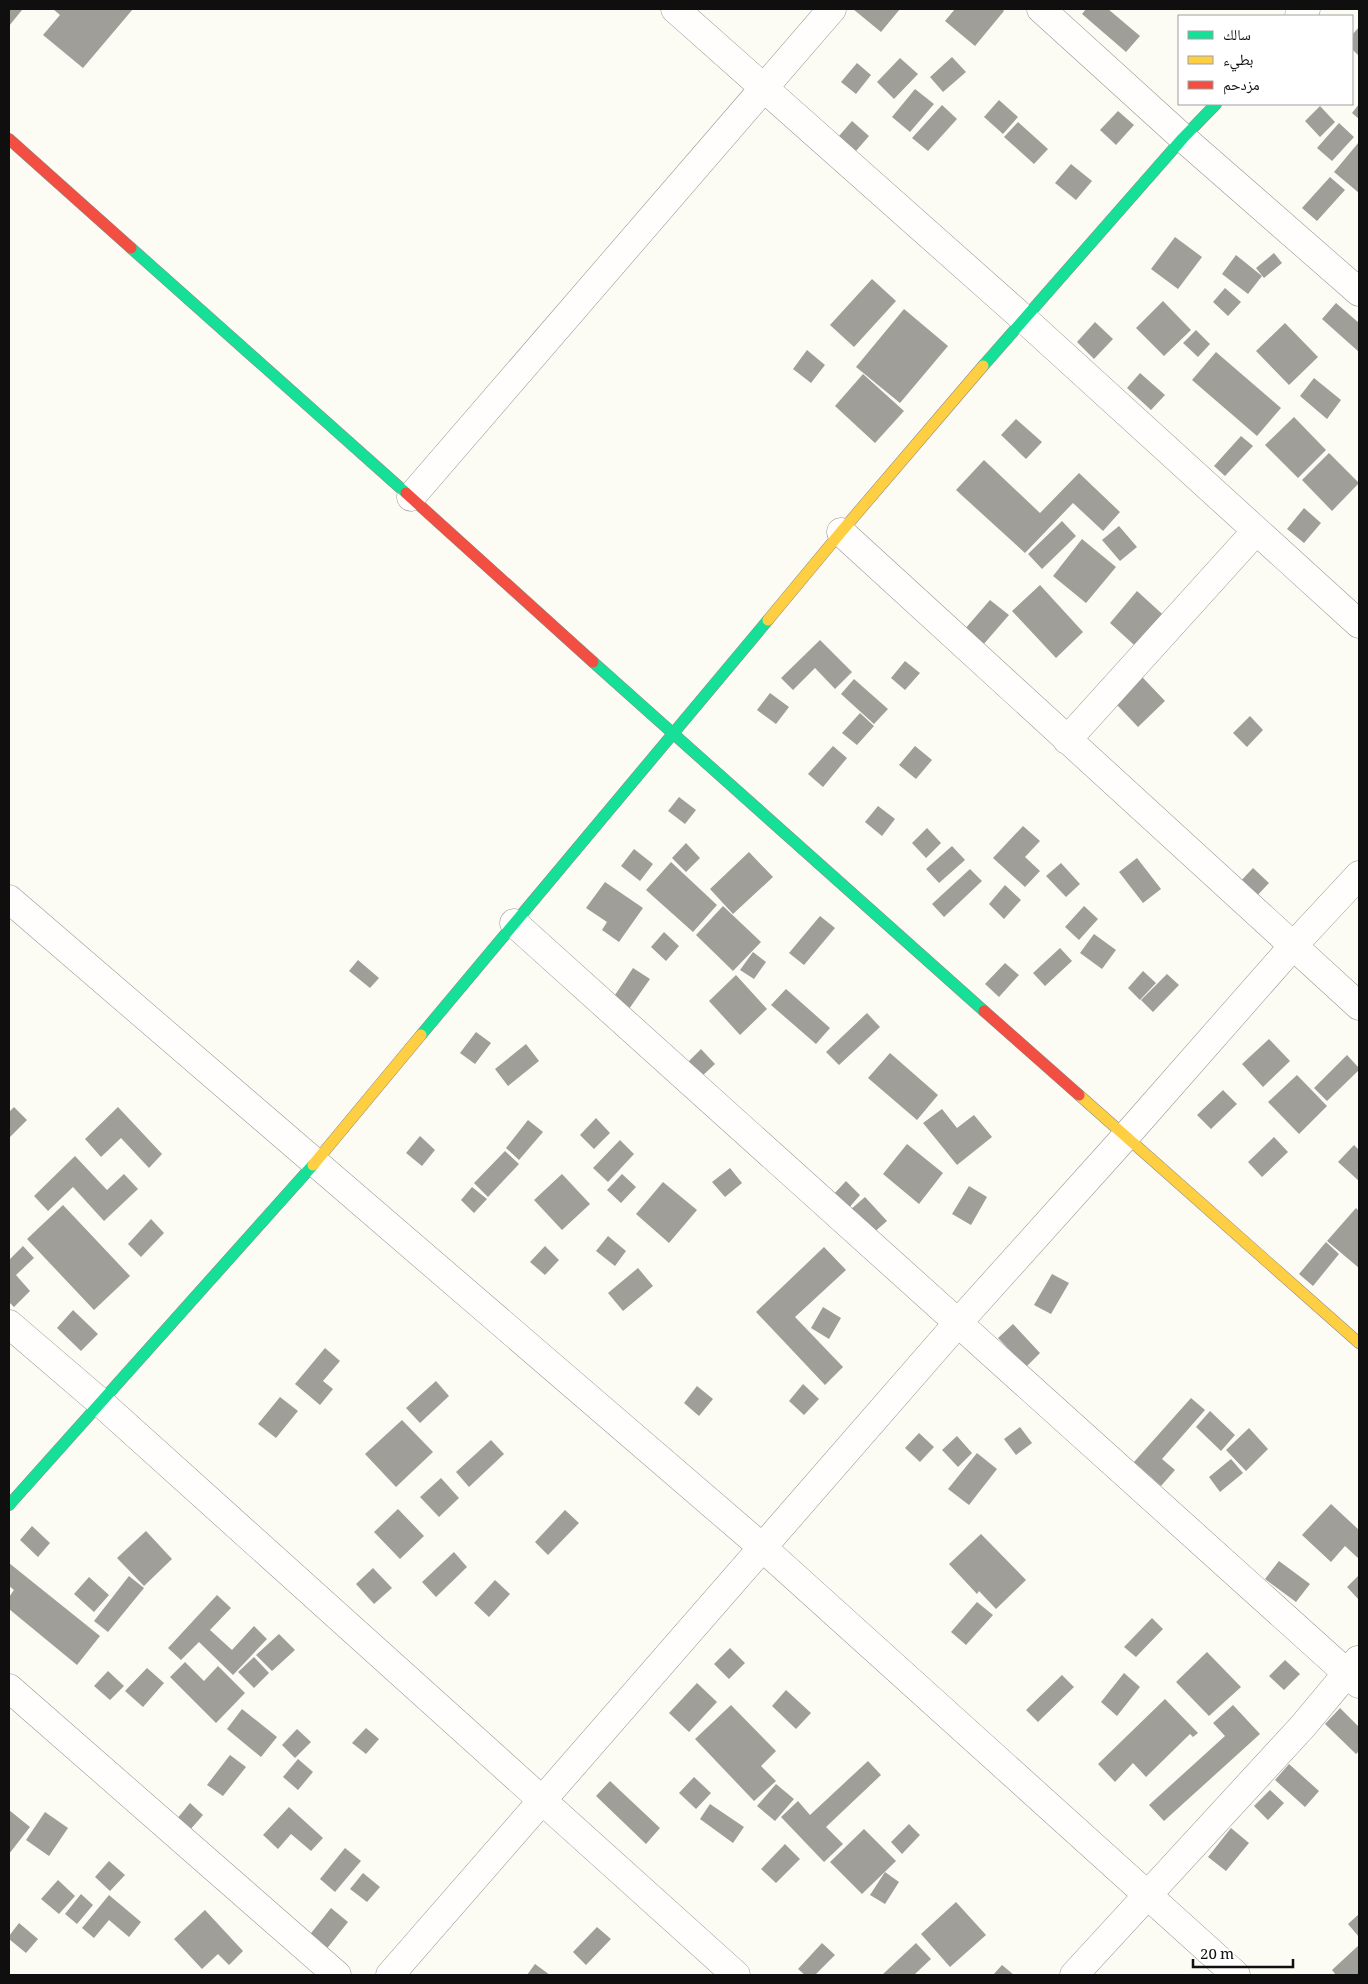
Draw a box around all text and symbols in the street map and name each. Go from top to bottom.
legend [1178,15,1353,105]
text: سالك [1223,24,1251,50]
text: بطيء [1223,49,1253,75]
text: مزدحم [1223,74,1260,100]
scale bar [1193,1936,1293,1968]
text: 20 m [1200,1943,1234,1969]

